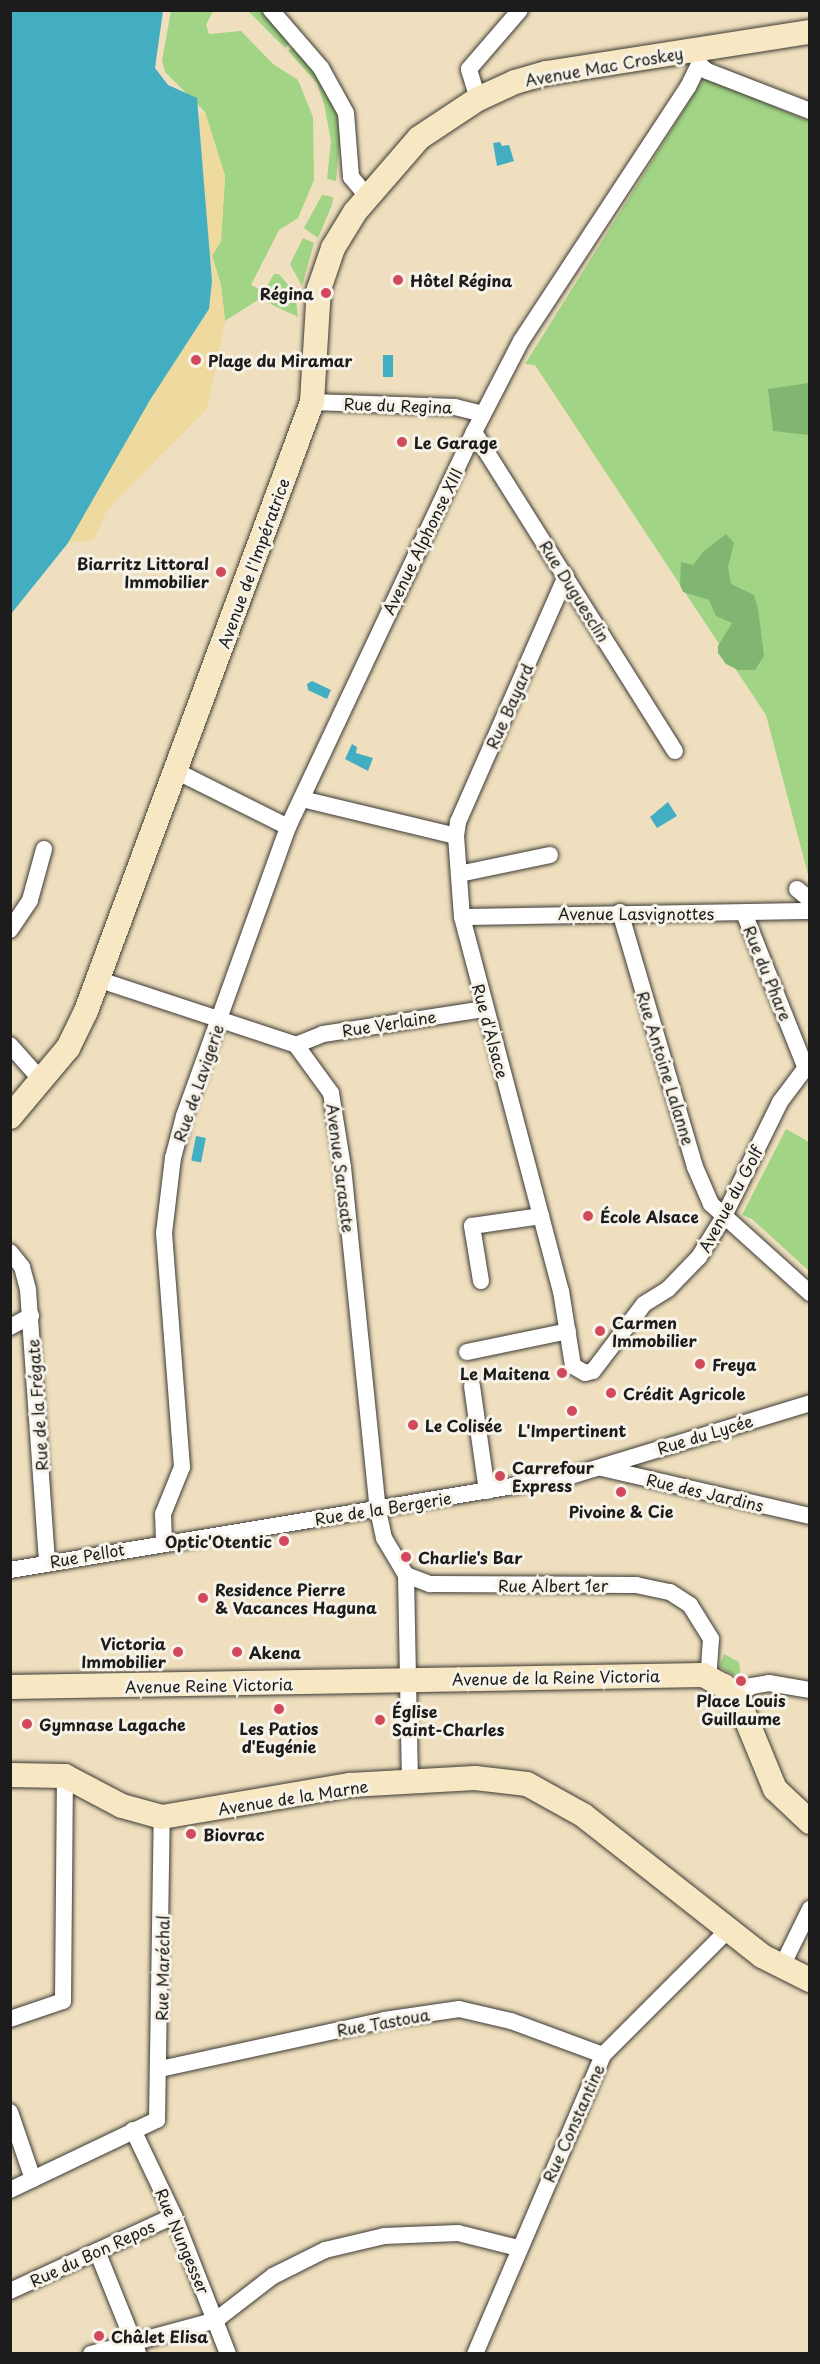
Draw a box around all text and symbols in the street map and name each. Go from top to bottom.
street label: Avenue Mac Croskey [524,43,684,89]
place label: Hôtel Régina [410,270,513,290]
marker: Hôtel Régina [391,273,405,287]
place label: Régina [260,283,314,303]
marker: Régina [319,286,333,300]
place label: Plage du Miramar [208,350,353,370]
marker: Plage du Miramar [189,353,203,367]
street label: Rue du Regina [343,393,453,417]
place label: Le Garage [414,432,497,452]
marker: Le Garage [395,435,409,449]
street label: Avenue Alphonse XIII [378,465,466,617]
street label: Avenue de l'Impératrice [213,475,293,651]
street label: Rue Duguesclin [536,536,614,646]
place label: Biarritz Littoral Immobilier [76,553,209,591]
marker: Biarritz Littoral Immobilier [214,565,228,579]
street label: Rue Bayard [482,660,536,752]
street label: Avenue Lasvignottes [558,903,714,923]
street label: Rue du Phare [740,922,796,1024]
street label: Rue d'Alsace [469,981,513,1081]
street label: Rue Antoine Lalanne [633,988,699,1148]
street label: Rue Verlaine [339,1006,439,1040]
street label: Rue de Lavigerie [169,1021,227,1145]
street label: Avenue Sarasate [324,1103,358,1233]
street label: Avenue du Golf [694,1143,766,1255]
place label: École Alsace [600,1206,700,1226]
marker: École Alsace [581,1209,595,1223]
place label: Carmen Immobilier [612,1312,697,1350]
marker: Carmen Immobilier [593,1324,607,1338]
street label: Rue de la Frégate [23,1337,51,1473]
place label: Freya [712,1354,756,1374]
marker: Freya [693,1357,707,1371]
place label: Le Maitena [460,1363,550,1383]
marker: Le Maitena [555,1366,569,1380]
place label: Crédit Agricole [623,1383,746,1403]
marker: Crédit Agricole [604,1386,618,1400]
marker: L'Impertinent [565,1404,579,1418]
street label: Rue du Lycée [653,1410,757,1458]
place label: Le Colisée [425,1415,504,1435]
marker: Le Colisée [406,1418,420,1432]
place label: L'Impertinent [518,1420,626,1440]
place label: Carrefour Express [512,1457,594,1495]
marker: Carrefour Express [493,1469,507,1483]
street label: Rue des Jardins [643,1469,767,1515]
marker: Pivoine & Cie [614,1485,628,1499]
street label: Rue de la Bergerie [312,1487,454,1529]
place label: Pivoine & Cie [568,1501,674,1521]
place label: Optic'Otentic [165,1531,272,1551]
marker: Optic'Otentic [277,1534,291,1548]
street label: Rue Pellot [47,1539,127,1571]
place label: Charlie's Bar [418,1547,523,1567]
marker: Charlie's Bar [399,1550,413,1564]
street label: Rue Albert 1er [497,1575,609,1595]
place label: Residence Pierre & Vacances Haguna [215,1579,378,1617]
marker: Residence Pierre & Vacances Haguna [196,1591,210,1605]
place label: Victoria Immobilier [81,1633,166,1671]
place label: Akena [249,1642,301,1662]
marker: Victoria Immobilier [171,1645,185,1659]
marker: Akena [230,1645,244,1659]
street label: Avenue de la Reine Victoria [451,1666,661,1688]
street label: Avenue Reine Victoria [125,1674,293,1696]
marker: Place Louis Guillaume [734,1674,748,1688]
place label: Place Louis Guillaume [696,1690,786,1728]
place label: Église Saint-Charles [392,1701,504,1739]
marker: Les Patios d'Eugénie [272,1702,286,1716]
marker: Église Saint-Charles [373,1713,387,1727]
place label: Gymnase Lagache [39,1714,185,1734]
marker: Gymnase Lagache [20,1717,34,1731]
place label: Les Patios d'Eugénie [239,1718,319,1756]
street label: Avenue de la Marne [216,1776,370,1818]
place label: Biovrac [203,1824,265,1844]
marker: Biovrac [184,1827,198,1841]
street label: Rue Maréchal [151,1914,173,2022]
street label: Rue Tastoua [335,2004,431,2040]
street label: Rue Constantine [538,2060,608,2186]
street label: Rue Nungesser [152,2185,214,2297]
street label: Rue du Bon Repos [26,2215,158,2291]
place label: Châlet Elisa [111,2326,209,2346]
marker: Châlet Elisa [92,2329,106,2343]

